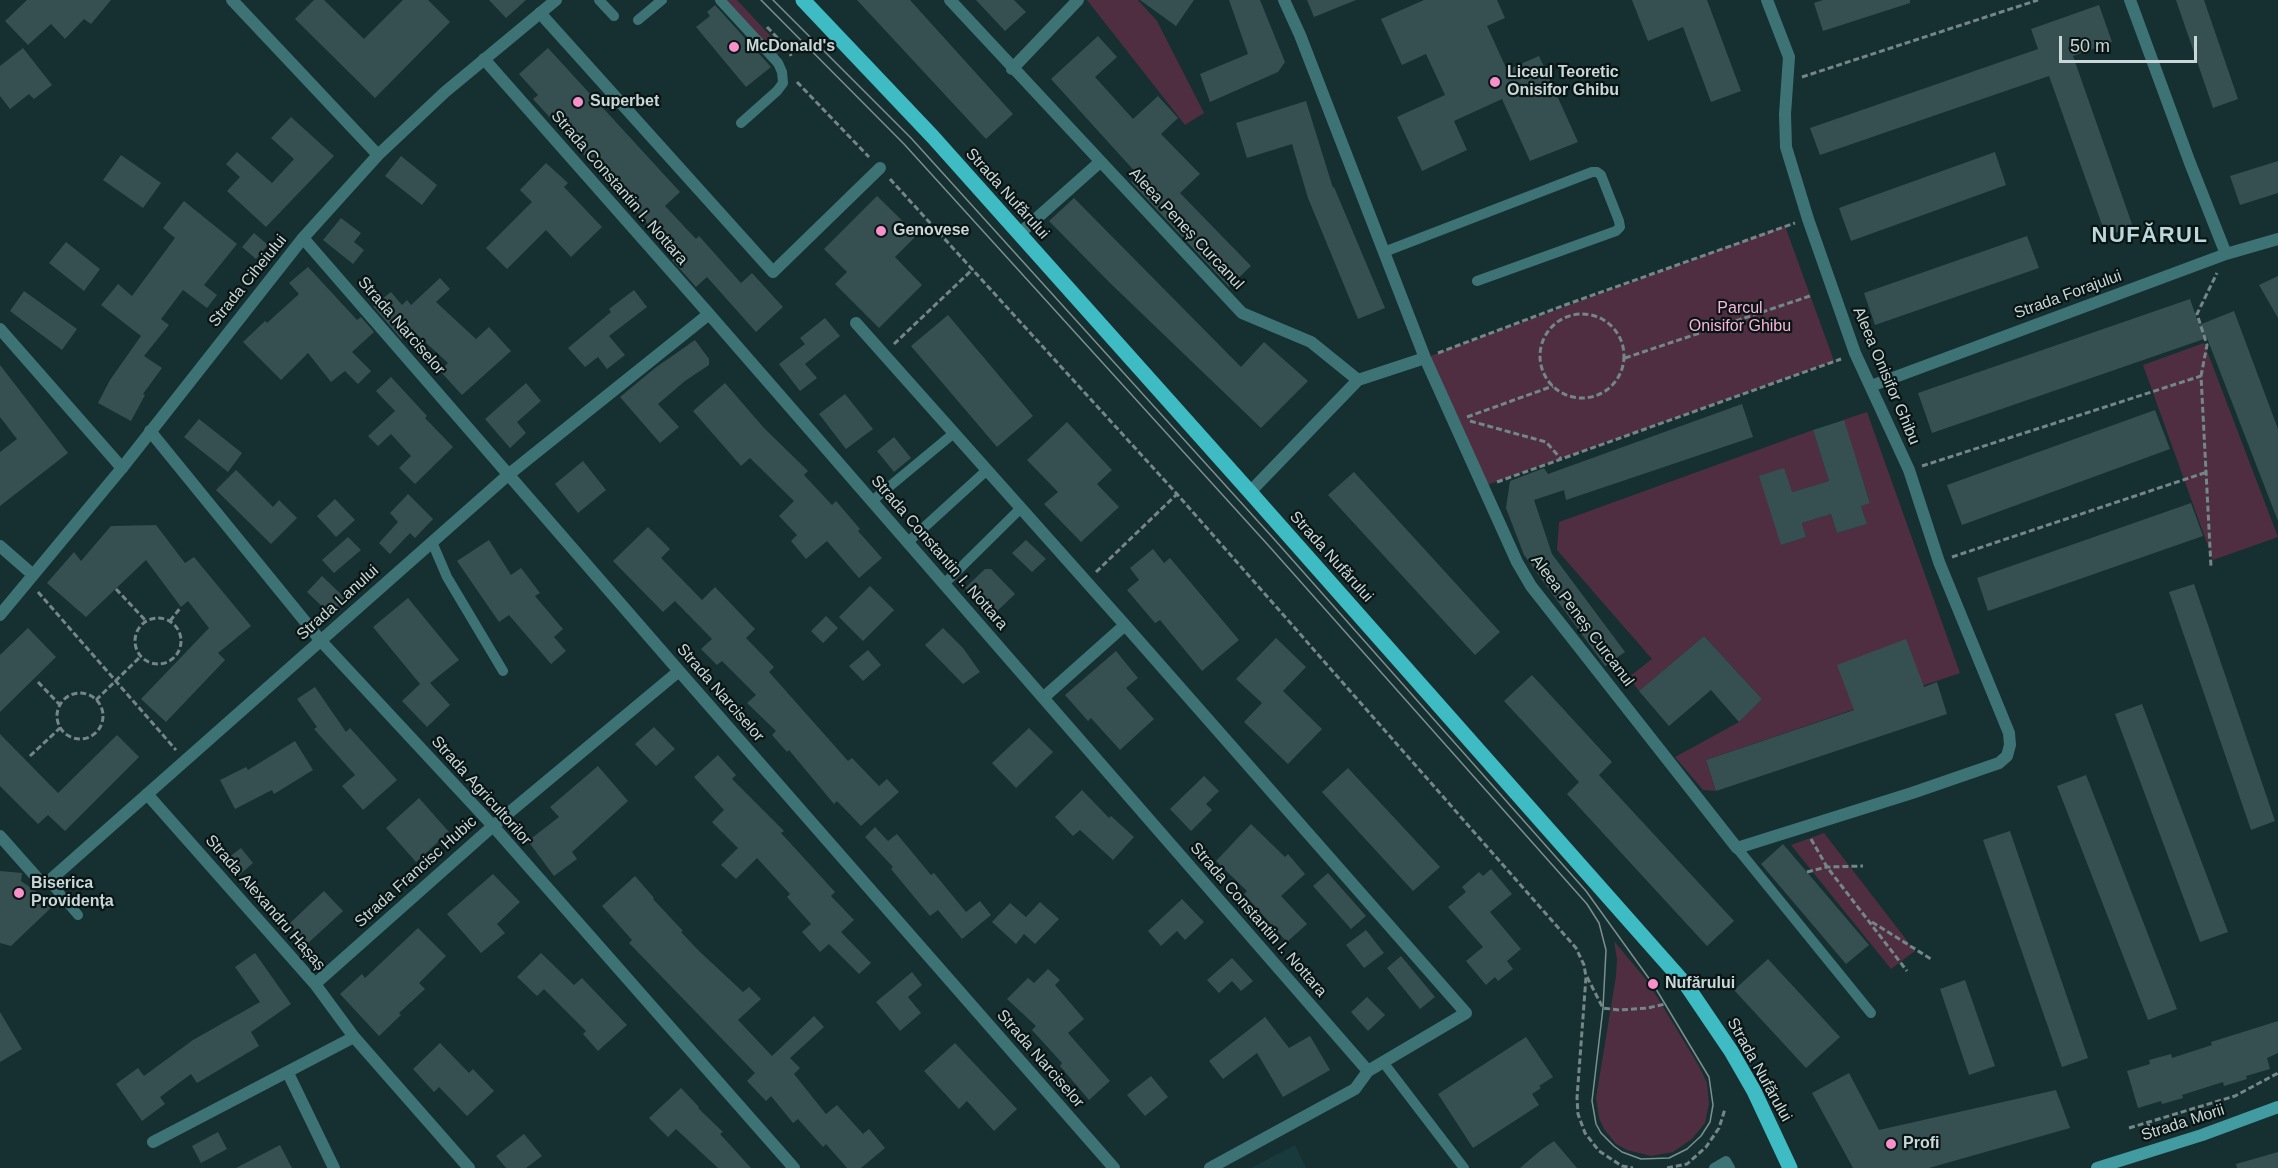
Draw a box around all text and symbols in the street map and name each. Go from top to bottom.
scale bar [2062,24,2200,62]
text: 50 m [2070,36,2110,56]
place label: McDonald's [746,37,835,57]
marker: McDonald's [727,40,741,54]
place label: Liceul Teoretic Onisifor Ghibu [1507,63,1619,101]
marker: Liceul Teoretic Onisifor Ghibu [1488,75,1502,89]
place label: Superbet [590,92,659,112]
marker: Superbet [571,95,585,109]
street label: Strada Constantin I. Nottara [547,107,691,269]
street label: Strada Nufărului [961,145,1053,243]
street label: Aleea Peneș Curcanul [1125,164,1247,294]
place label: Genovese [893,221,969,241]
district label: NUFĂRUL [2092,223,2208,249]
marker: Genovese [874,224,888,238]
street label: Strada Ciheiului [205,231,291,331]
street label: Strada Forajului [2012,267,2124,323]
street label: Strada Narciselor [353,273,449,379]
park label: Parcul Onisifor Ghibu [1689,299,1791,337]
street label: Aleea Onisifor Ghibu [1848,304,1924,448]
street label: Strada Constantin I. Nottara [867,472,1011,634]
street label: Strada Nufărului [1285,508,1377,606]
street label: Aleea Peneș Curcanul [1526,552,1638,690]
street label: Strada Lanului [293,561,383,645]
street label: Strada Narciselor [672,640,768,746]
street label: Strada Agricultorilor [427,732,535,850]
street label: Strada Francisc Hubic [351,812,481,932]
street label: Strada Alexandru Hașaș [201,831,329,975]
street label: Strada Constantin I. Nottara [1186,839,1330,1001]
place label: Biserica Providența [31,874,114,912]
marker: Biserica Providența [12,886,26,900]
place label: Nufărului [1665,974,1735,994]
marker: Nufărului [1646,977,1660,991]
street label: Strada Narciselor [992,1006,1088,1112]
street label: Strada Nufărului [1723,1015,1795,1125]
street label: Strada Morii [2139,1101,2227,1145]
place label: Profi [1903,1134,1939,1154]
marker: Profi [1884,1137,1898,1151]

